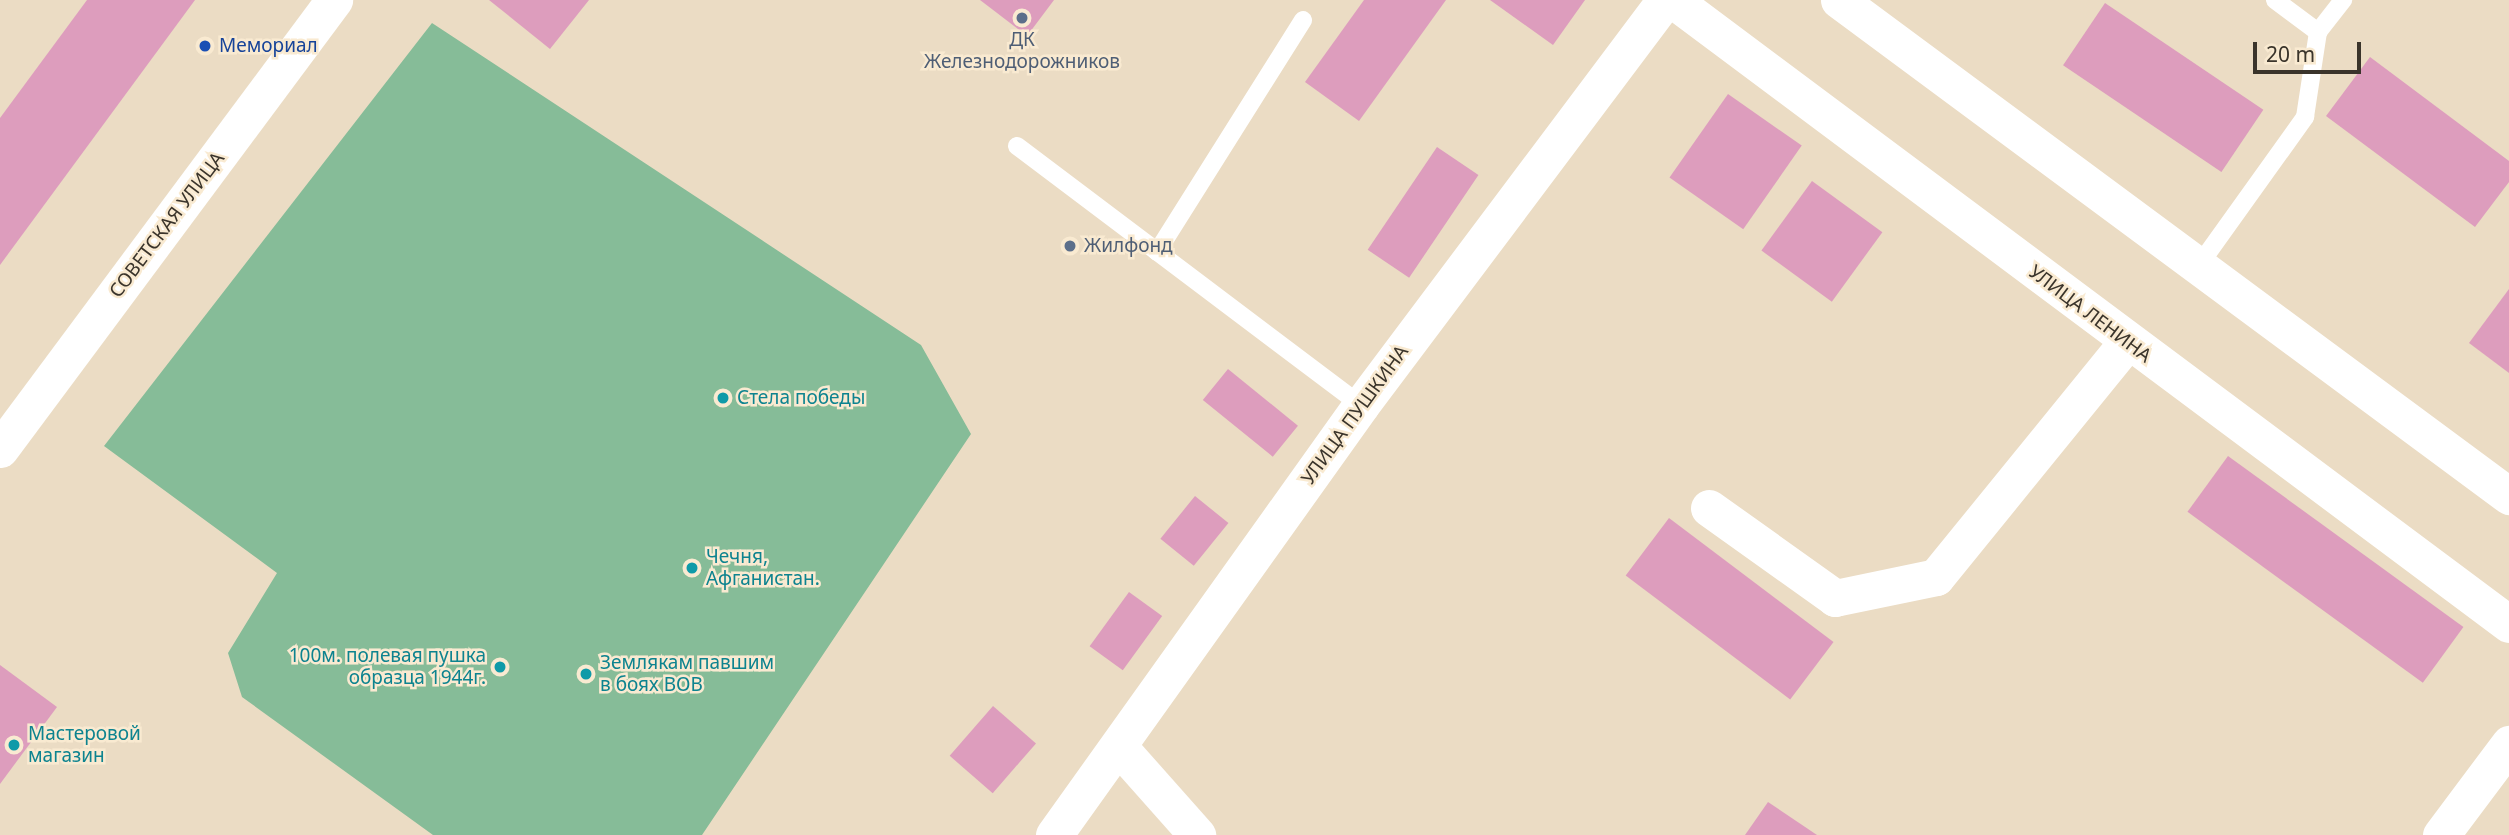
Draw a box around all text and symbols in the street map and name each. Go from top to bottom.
marker: ДК Железнодорожников [1014,10,1030,26]
scale bar [2257,28,2366,72]
place label: ДК Железнодорожников [924,29,1120,73]
place label: Мемориал [219,35,318,57]
marker: Мемориал [197,38,213,54]
text: 20 m [2266,40,2315,68]
street label: СОВЕТСКАЯ УЛИЦА [105,148,229,302]
place label: Жилфонд [1084,235,1173,257]
marker: Жилфонд [1062,238,1078,254]
street label: УЛИЦА ЛЕНИНА [2024,261,2156,367]
street label: УЛИЦА ПУШКИНА [1297,341,1413,489]
place label: Стела победы [737,387,865,409]
marker: Стела победы [715,390,731,406]
place label: Чечня, Афганистан. [706,546,820,590]
marker: Чечня, Афганистан. [684,560,700,576]
place label: 100м. полевая пушка образца 1944г. [289,645,486,689]
place label: Землякам павшим в боях ВОВ [600,652,774,696]
marker: 100м. полевая пушка образца 1944г. [492,659,508,675]
marker: Землякам павшим в боях ВОВ [578,666,594,682]
place label: Мастеровой магазин [28,723,141,767]
marker: Мастеровой магазин [6,737,22,753]

